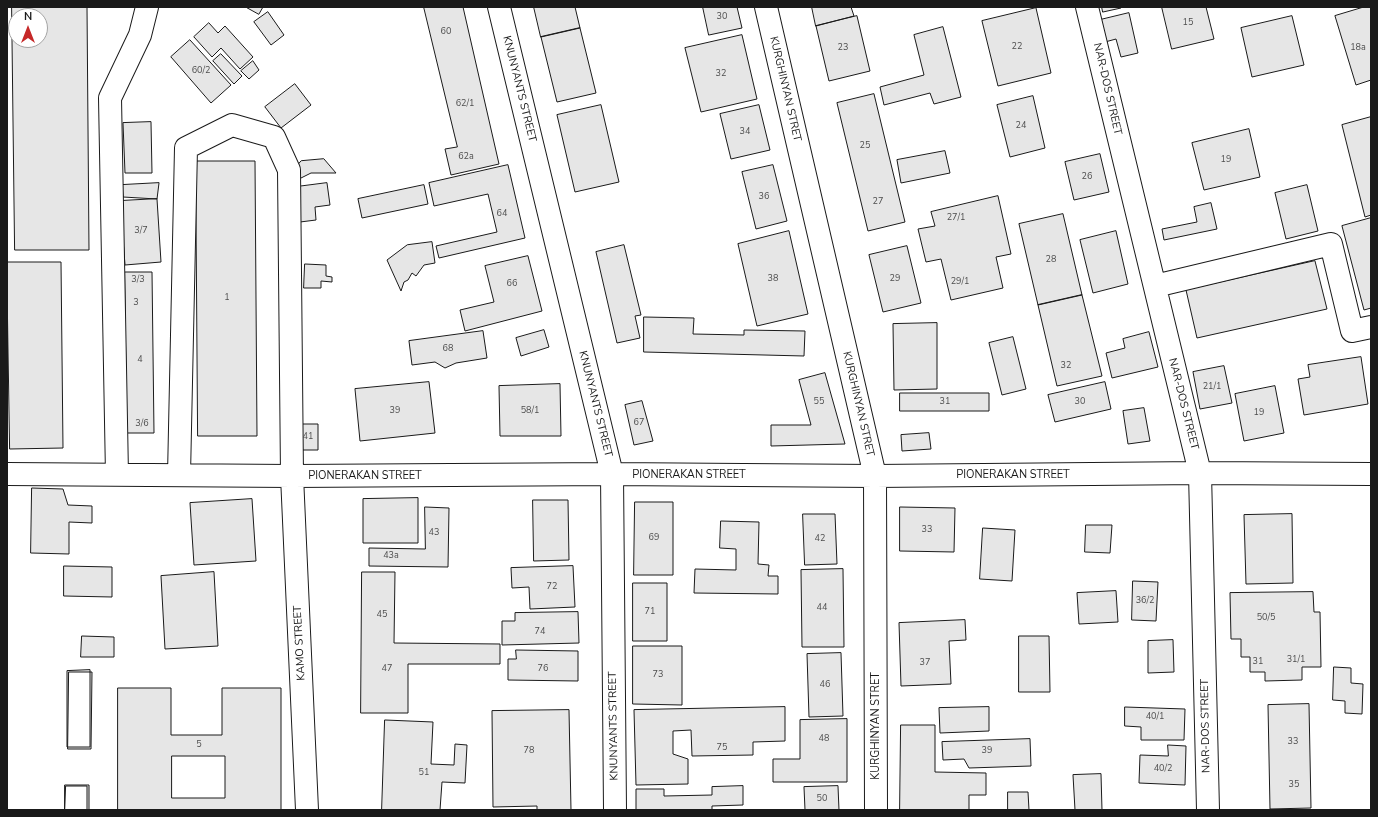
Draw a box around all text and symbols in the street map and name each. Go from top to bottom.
north arrow [8,8,48,48]
text: N [24,9,32,24]
house number: 30 [717,12,727,22]
house number: 15 [1183,18,1193,28]
house number: 60 [441,27,451,37]
street label: KNUNYANTS STREET [499,35,539,143]
street label: KURGHINYAN STRET [766,35,804,143]
house number: 22 [1012,42,1022,52]
street label: NAR-DOS STREET [1090,42,1124,136]
house number: 23 [838,43,848,53]
house number: 18a [1350,43,1366,53]
house number: 60/2 [192,66,210,76]
house number: 32 [716,69,726,79]
house number: 62/1 [456,99,474,109]
house number: 24 [1016,121,1026,131]
house number: 34 [740,127,750,137]
house number: 25 [860,141,870,151]
house number: 62a [458,152,474,162]
house number: 19 [1221,155,1231,165]
house number: 26 [1082,172,1092,182]
house number: 36 [759,192,769,202]
house number: 27 [873,197,883,207]
house number: 64 [497,209,507,219]
house number: 27/1 [947,213,965,223]
house number: 3/7 [134,226,148,236]
house number: 28 [1046,255,1056,265]
house number: 38 [768,274,778,284]
house number: 29 [890,274,900,284]
house number: 3/3 [131,275,145,285]
house number: 29/1 [951,277,969,287]
house number: 66 [507,279,517,289]
house number: 1 [224,293,230,303]
house number: 3 [133,298,139,308]
house number: 68 [443,344,453,354]
street label: KNUNYANTS STREET [575,350,615,458]
street label: KURGHINYAN STRET [839,350,877,458]
house number: 4 [137,355,143,365]
street label: NAR-DOS STREET [1165,357,1201,451]
house number: 32 [1061,361,1071,371]
house number: 21/1 [1203,382,1221,392]
house number: 55 [814,397,824,407]
house number: 31 [940,397,950,407]
house number: 30 [1075,397,1085,407]
house number: 39 [390,406,400,416]
house number: 58/1 [521,406,539,416]
house number: 19 [1254,408,1264,418]
house number: 67 [634,418,644,428]
house number: 3/6 [135,419,149,429]
house number: 41 [303,432,313,442]
street label: PIONERAKAN STREET [632,468,746,482]
street label: PIONERAKAN STREET [956,468,1070,482]
street label: PIONERAKAN STREET [308,469,422,483]
house number: 33 [922,525,932,535]
house number: 43 [429,528,439,538]
house number: 69 [649,533,659,543]
house number: 42 [815,534,825,544]
house number: 43a [383,551,399,561]
house number: 72 [547,582,557,592]
house number: 36/2 [1136,596,1154,606]
house number: 44 [817,603,827,613]
street label: KAMO STREET [291,605,309,681]
house number: 71 [645,607,655,617]
house number: 45 [377,610,387,620]
house number: 50/5 [1257,613,1275,623]
house number: 74 [535,627,545,637]
house number: 31/1 [1287,655,1305,665]
house number: 31 [1253,657,1263,667]
house number: 37 [920,658,930,668]
house number: 47 [382,664,392,674]
house number: 76 [538,664,548,674]
house number: 73 [653,670,663,680]
street label: KNUNYANTS STREET [606,671,622,781]
street label: KURGHINYAN STRET [869,672,883,780]
street label: NAR-DOS STREET [1199,679,1213,773]
house number: 46 [820,680,830,690]
house number: 40/1 [1146,712,1164,722]
house number: 48 [819,734,829,744]
house number: 33 [1288,737,1298,747]
house number: 5 [196,740,202,750]
house number: 75 [717,743,727,753]
house number: 78 [524,746,534,756]
house number: 39 [982,746,992,756]
house number: 40/2 [1154,764,1172,774]
house number: 51 [419,768,429,778]
house number: 35 [1289,780,1299,790]
house number: 50 [817,794,827,804]

